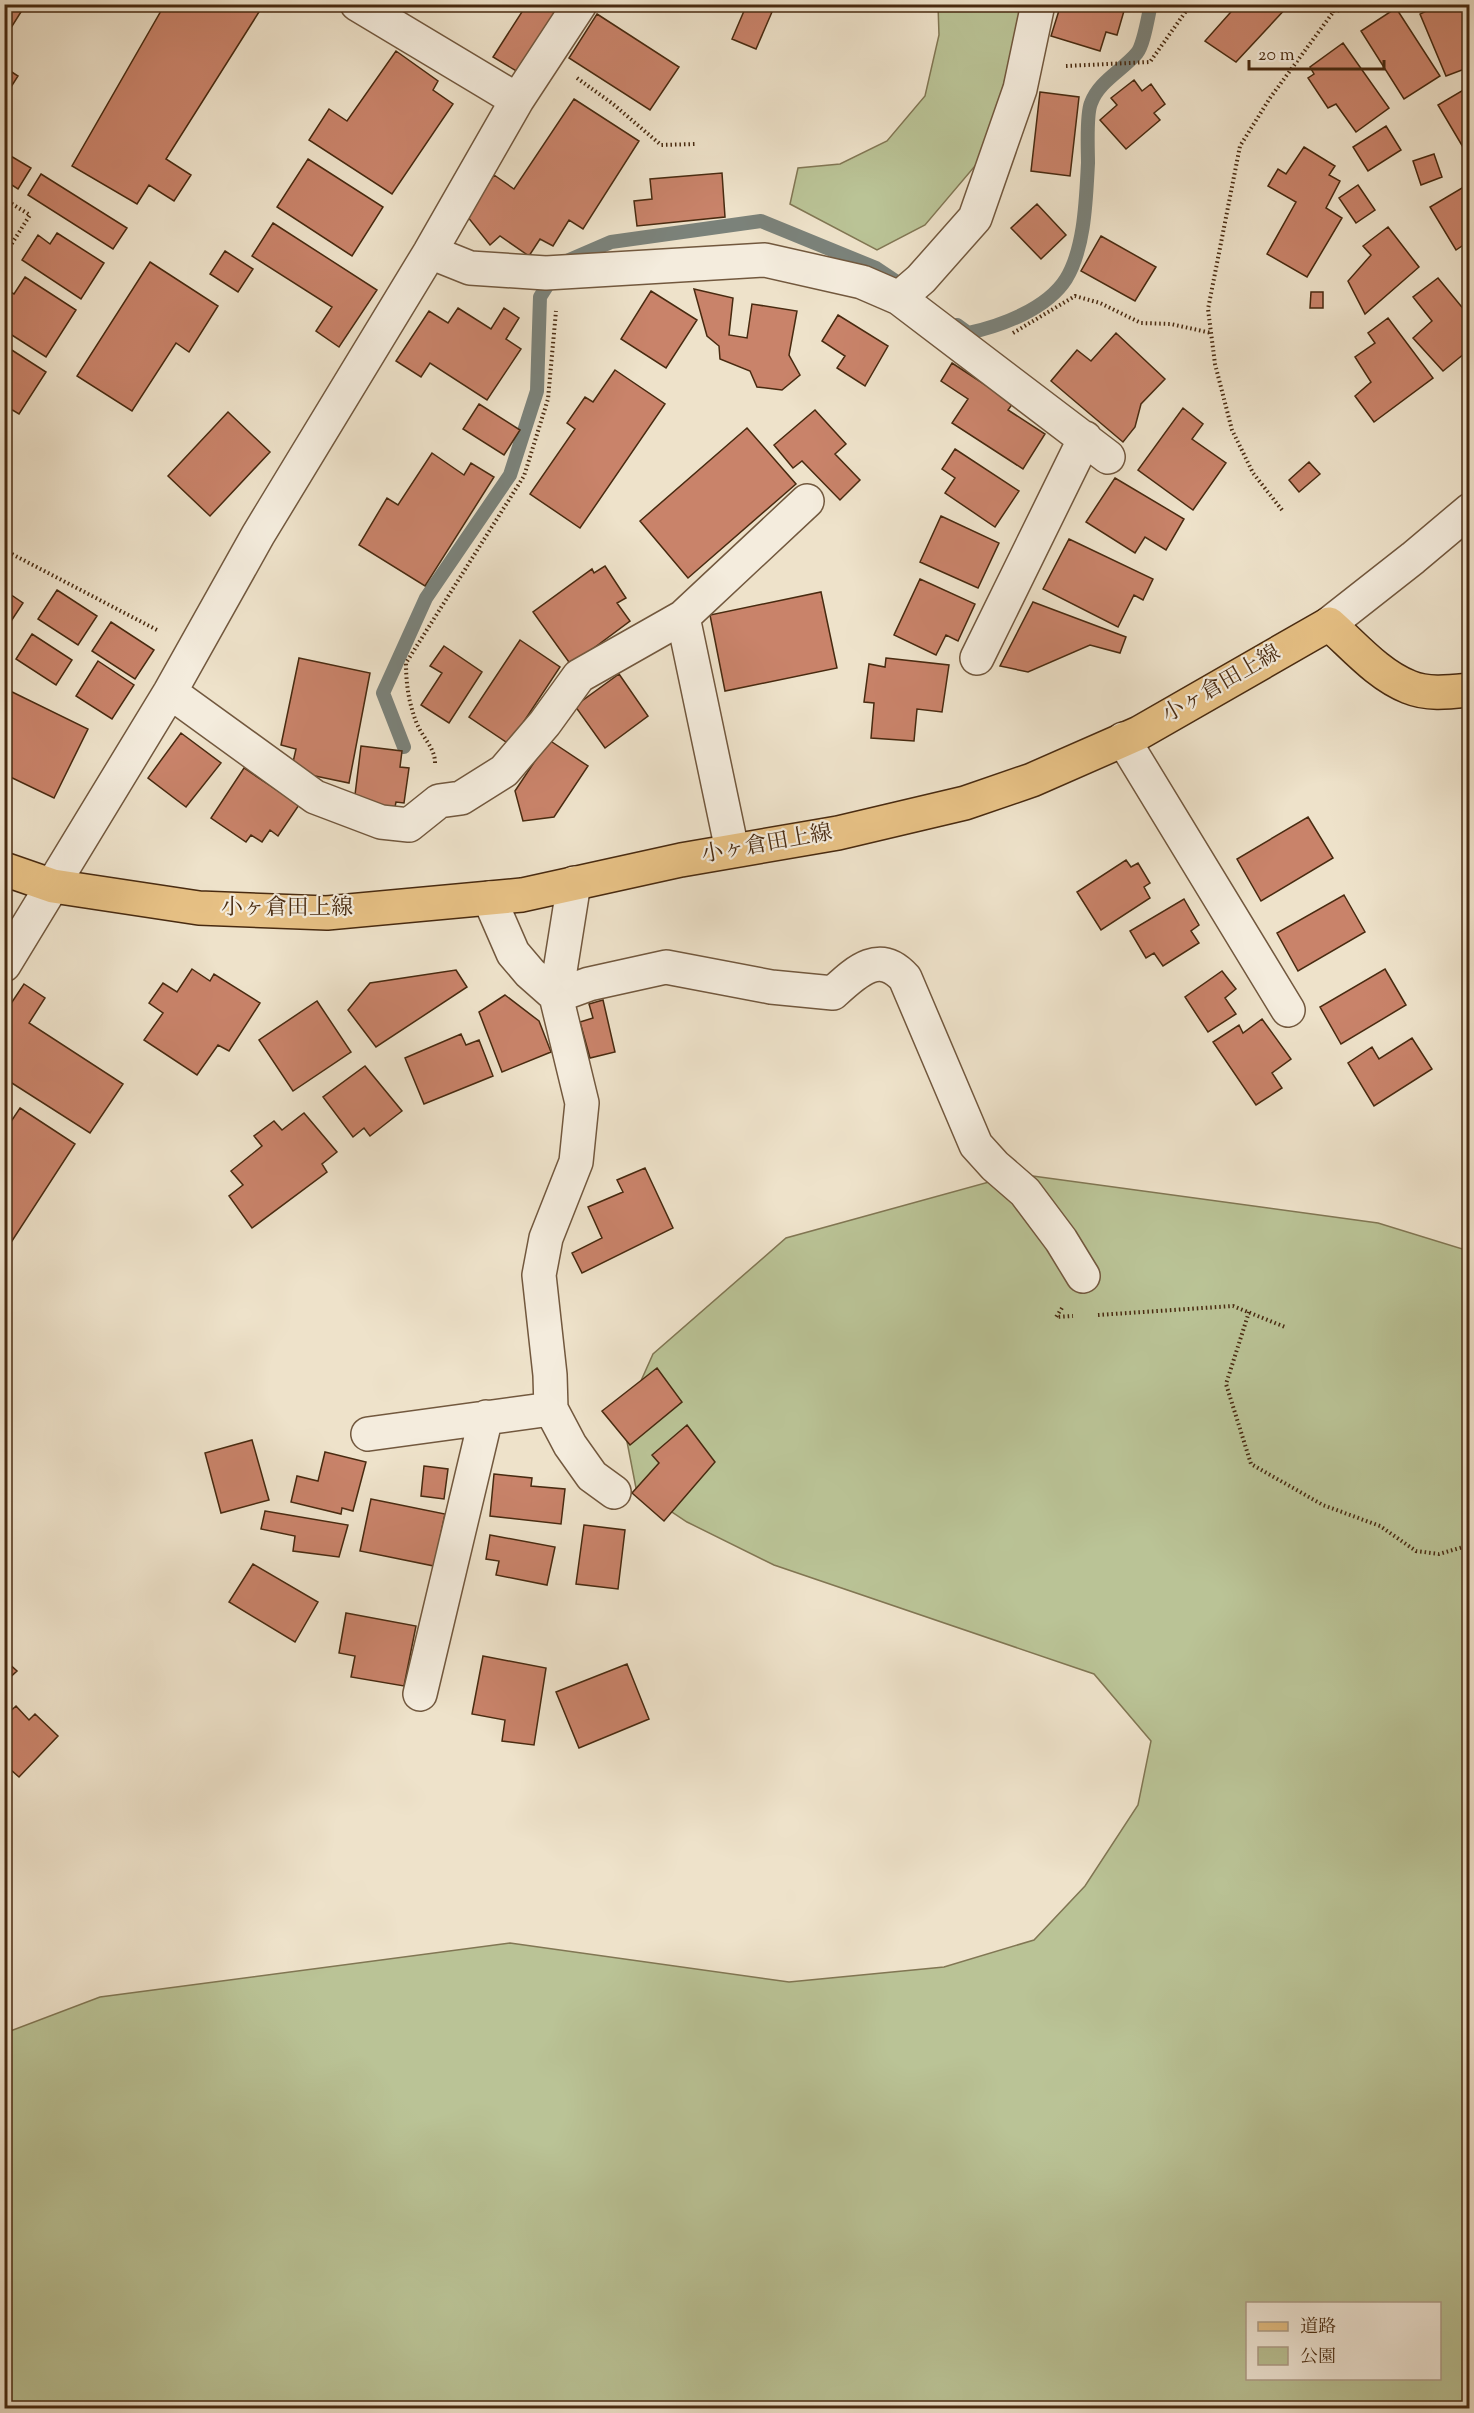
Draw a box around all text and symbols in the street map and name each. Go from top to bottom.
scale bar [1249,33,1384,71]
text: 20 m [1258,43,1295,69]
street label: 小ヶ倉田上線 [1157,638,1287,732]
street label: 小ヶ倉田上線 [699,818,835,872]
street label: 小ヶ倉田上線 [221,893,353,925]
legend [1246,2302,1441,2380]
text: 道路 [1300,2315,1336,2341]
text: 公園 [1300,2345,1336,2371]

